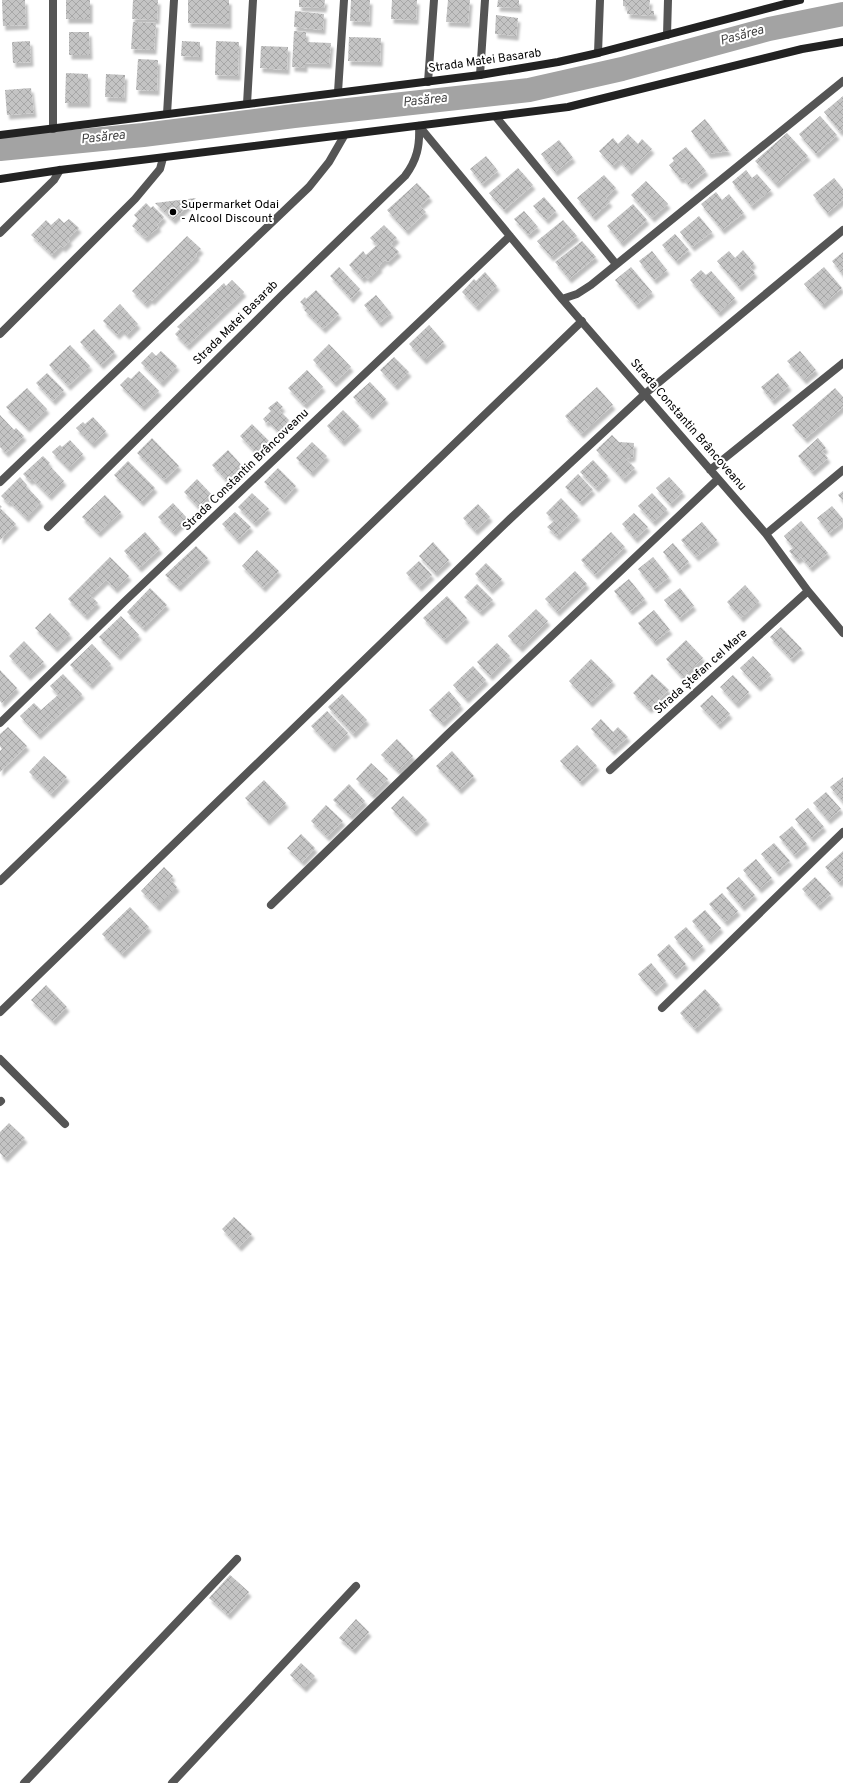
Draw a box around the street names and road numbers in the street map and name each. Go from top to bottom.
street label: Strada Matei Basarab [428,45,543,77]
street label: Strada Matei Basarab [190,277,282,369]
street label: Strada Constantin Brâncoveanu [626,356,750,494]
street label: Strada Constantin Brâncoveanu [179,405,313,535]
street label: Strada Ștefan cel Mare [651,626,751,718]

